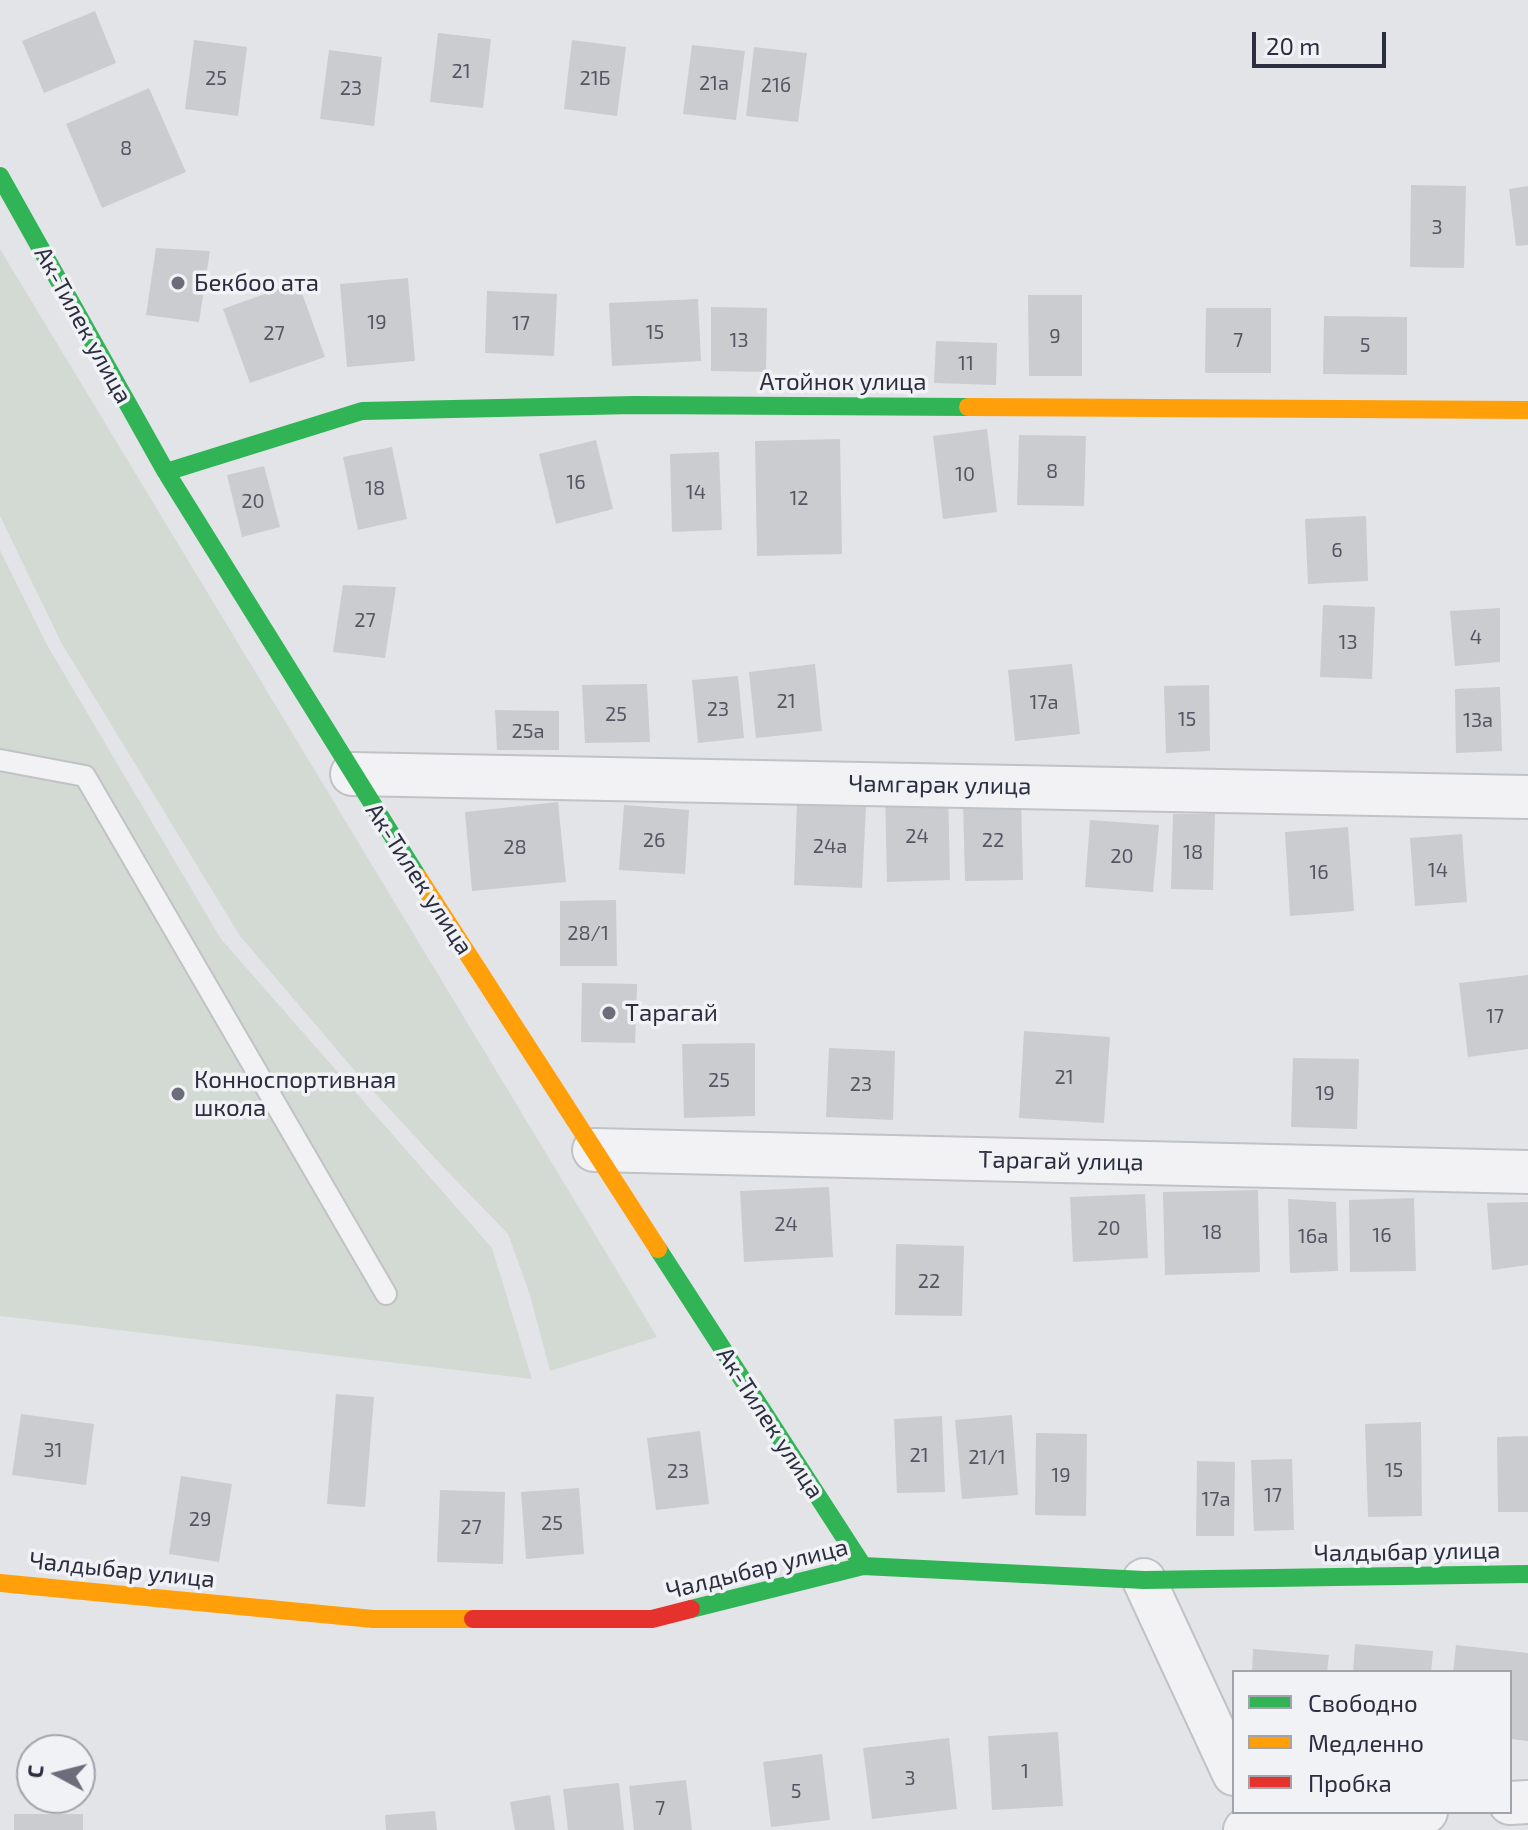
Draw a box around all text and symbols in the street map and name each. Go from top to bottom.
scale bar [1256,16,1390,66]
text: 20 m [1266,31,1320,60]
house number: 21 [451,59,471,83]
house number: 25 [205,66,227,90]
house number: 21Б [579,66,611,90]
house number: 21а [699,71,729,95]
house number: 21б [761,73,791,97]
house number: 23 [340,76,362,100]
house number: 8 [120,136,132,160]
house number: 3 [1431,215,1443,239]
street label: Ак-Тилек улица [28,242,138,408]
place label: Бекбоо ата [194,269,319,297]
marker: Бекбоо ата [169,274,187,292]
house number: 19 [367,310,387,334]
house number: 17 [512,311,530,335]
house number: 15 [646,320,664,344]
house number: 27 [263,321,285,345]
house number: 9 [1049,324,1061,348]
house number: 13 [729,328,749,352]
house number: 7 [1233,328,1243,352]
house number: 5 [1360,333,1370,357]
house number: 11 [958,351,974,375]
street label: Атойнок улица [759,368,927,396]
house number: 8 [1046,459,1058,483]
house number: 10 [955,462,975,486]
house number: 16 [566,470,586,494]
house number: 18 [365,476,385,500]
house number: 14 [686,480,706,504]
house number: 12 [789,486,809,510]
house number: 20 [241,489,265,513]
house number: 6 [1331,538,1343,562]
house number: 27 [354,608,376,632]
house number: 4 [1470,625,1482,649]
house number: 13 [1338,630,1358,654]
house number: 21 [776,689,796,713]
house number: 17а [1029,690,1059,714]
house number: 23 [707,697,729,721]
house number: 25 [605,702,627,726]
house number: 15 [1178,707,1196,731]
house number: 13а [1463,708,1493,732]
house number: 25а [512,719,544,743]
street label: Чамгарак улица [848,769,1032,801]
street label: Ак-Тилек улица [359,798,479,960]
house number: 24 [905,824,929,848]
house number: 26 [643,828,665,852]
house number: 22 [982,828,1004,852]
house number: 24а [813,834,847,858]
house number: 28 [503,835,527,859]
house number: 18 [1183,840,1203,864]
house number: 20 [1110,844,1134,868]
house number: 14 [1428,858,1448,882]
house number: 16 [1309,860,1329,884]
house number: 28/1 [567,921,609,945]
place label: Тарагай [625,999,718,1027]
marker: Тарагай [600,1004,618,1022]
house number: 17 [1486,1004,1504,1028]
house number: 21 [1054,1065,1074,1089]
place label: Конноспортивная школа [194,1066,396,1122]
house number: 25 [708,1068,730,1092]
house number: 23 [850,1072,872,1096]
house number: 19 [1315,1081,1335,1105]
marker: Конноспортивная школа [169,1085,187,1103]
street label: Тарагай улица [978,1145,1144,1177]
house number: 24 [774,1212,798,1236]
house number: 20 [1097,1216,1121,1240]
house number: 18 [1202,1220,1222,1244]
house number: 16 [1372,1223,1392,1247]
house number: 16а [1298,1224,1328,1248]
house number: 22 [918,1269,940,1293]
street label: Ак-Тилек улица [710,1342,830,1504]
house number: 31 [43,1438,63,1462]
house number: 21 [909,1443,929,1467]
house number: 21/1 [968,1445,1006,1469]
house number: 15 [1385,1458,1403,1482]
house number: 23 [667,1459,689,1483]
house number: 19 [1051,1463,1071,1487]
house number: 17 [1264,1483,1282,1507]
house number: 17а [1201,1487,1231,1511]
house number: 29 [189,1507,211,1531]
house number: 25 [541,1511,563,1535]
house number: 27 [460,1515,482,1539]
street label: Чалдыбар улица [663,1532,851,1606]
street label: Чалдыбар улица [1313,1536,1501,1568]
street label: Чалдыбар улица [28,1546,216,1594]
legend [1232,1670,1512,1814]
text: Свободно [1308,1688,1418,1717]
text: Медленно [1308,1728,1424,1757]
north arrow [16,1734,96,1814]
house number: 1 [1021,1759,1029,1783]
text: С [20,1763,48,1779]
house number: 3 [904,1766,916,1790]
text: Пробка [1308,1768,1392,1797]
house number: 5 [791,1779,801,1803]
house number: 7 [655,1796,665,1820]

